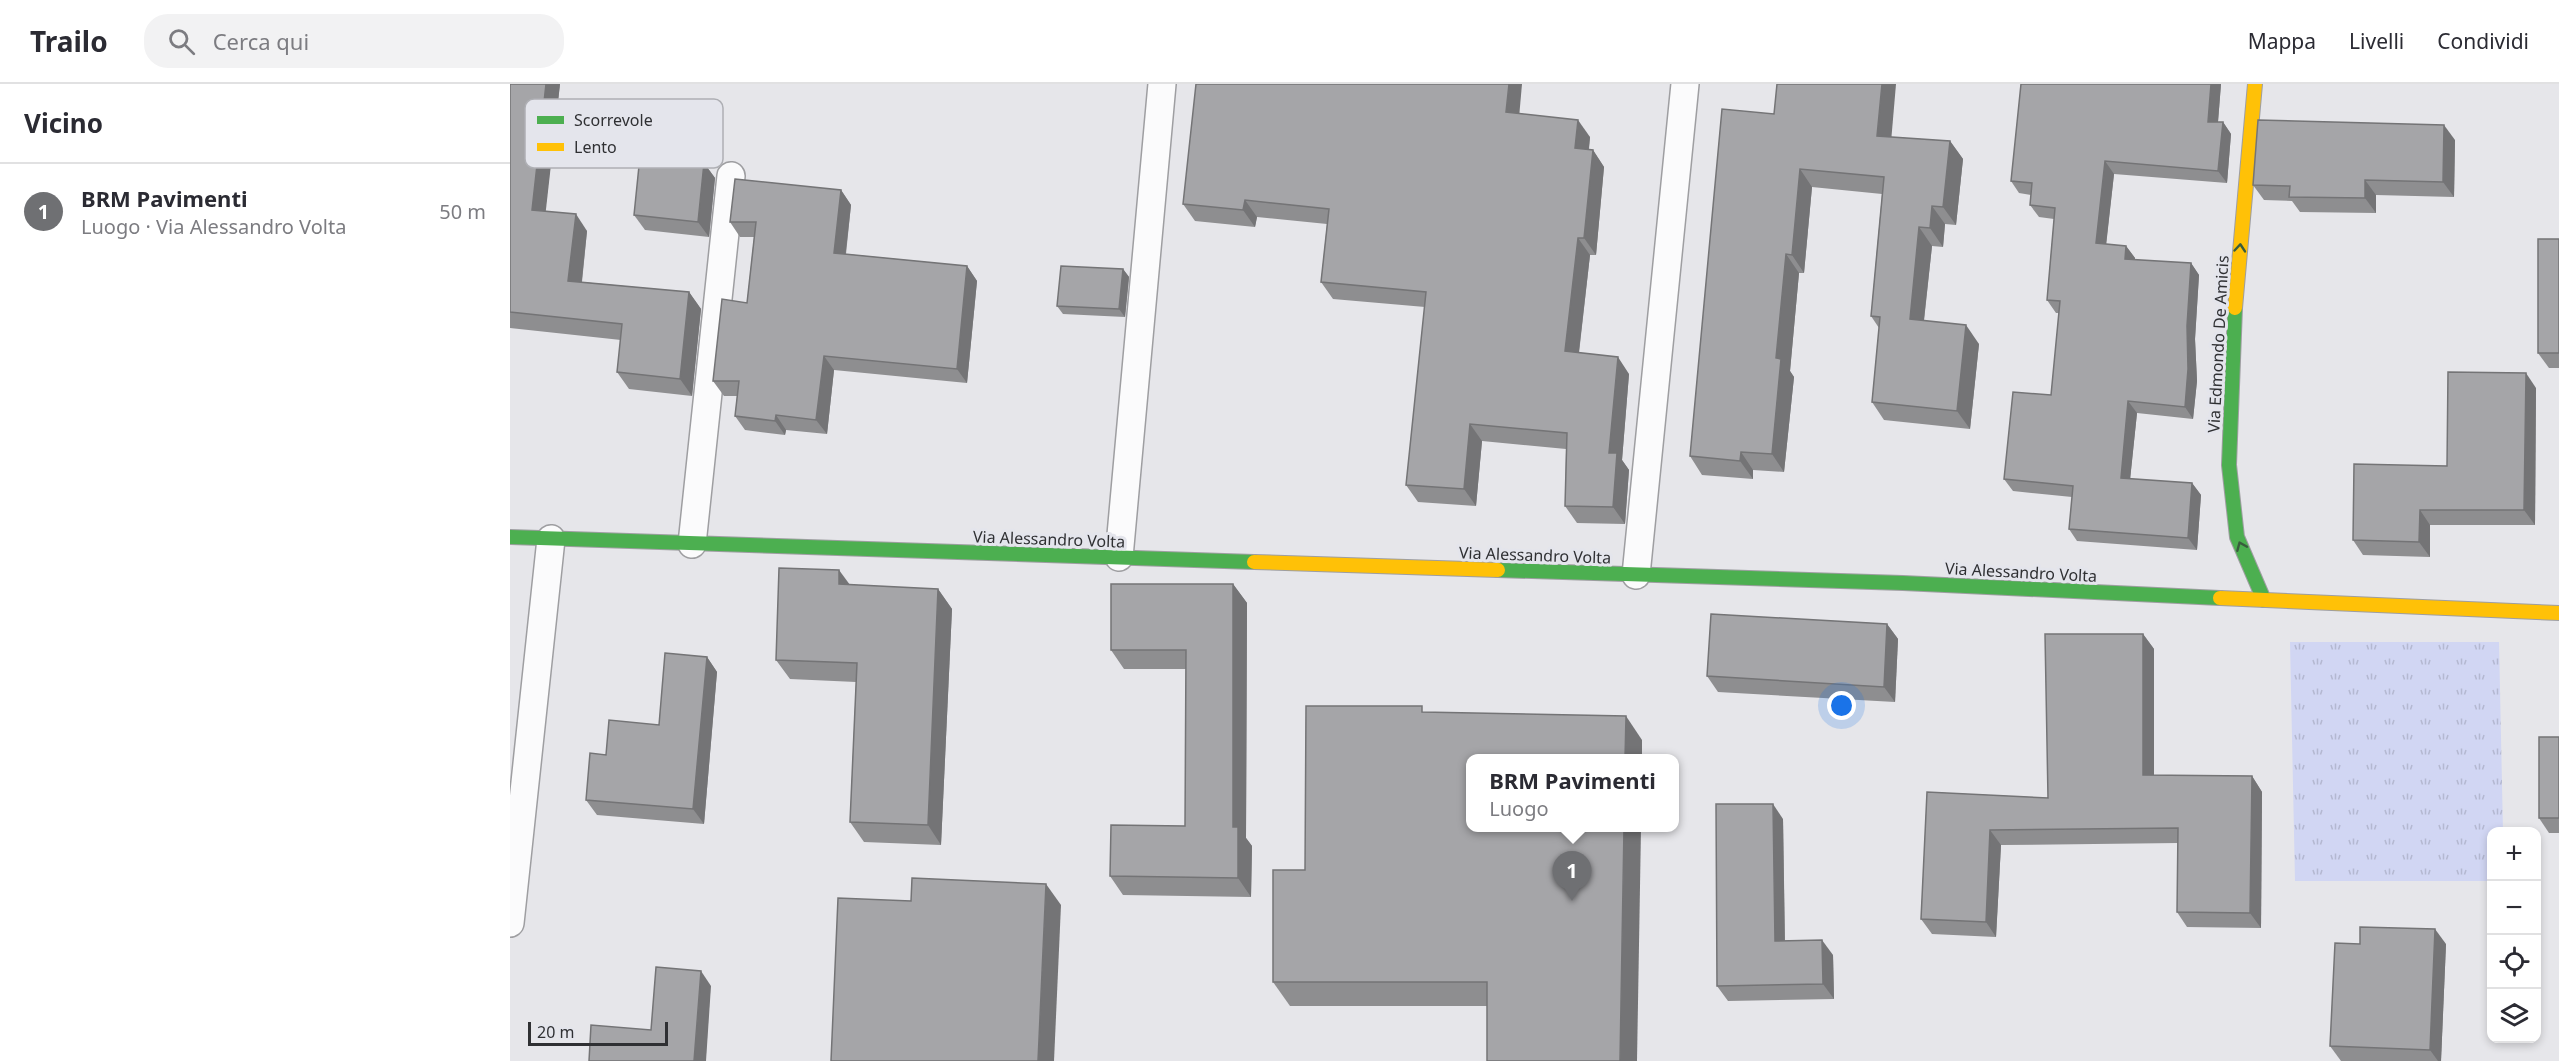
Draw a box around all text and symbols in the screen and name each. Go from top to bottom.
search box [144,14,564,68]
text: Trailo [30,22,108,60]
icon: search [165,25,198,58]
text: Cerca qui [213,26,309,56]
text: Mappa [2248,27,2316,55]
text: Livelli [2349,27,2404,55]
text: Condividi [2437,27,2529,55]
legend [525,99,723,168]
text: Vicino [24,105,103,141]
text: Scorrevole [574,109,653,131]
text: Lento [574,136,617,158]
text: BRM Pavimenti [81,183,248,213]
text: 1 [38,198,49,225]
text: 50 m [439,198,486,225]
text: Luogo · Via Alessandro Volta [81,213,346,240]
one-way arrow [2233,243,2246,252]
street label: Via Edmondo De Amicis [2202,255,2234,433]
street label: Via Alessandro Volta [973,525,1125,553]
street label: Via Alessandro Volta [1459,541,1611,569]
one-way arrow [2236,541,2248,552]
street label: Via Alessandro Volta [1944,557,2098,587]
your location [1827,691,1856,720]
popup [1466,754,1679,832]
text: BRM Pavimenti [1489,765,1656,795]
text: Luogo [1489,795,1549,822]
map controls [2487,827,2541,1043]
button: + [2487,827,2541,881]
pin: 1 [1552,852,1592,901]
button: − [2487,881,2541,935]
button: locate [2487,935,2541,989]
button: layers [2487,989,2541,1043]
scale bar [528,1019,668,1046]
text: 20 m [537,1021,574,1043]

